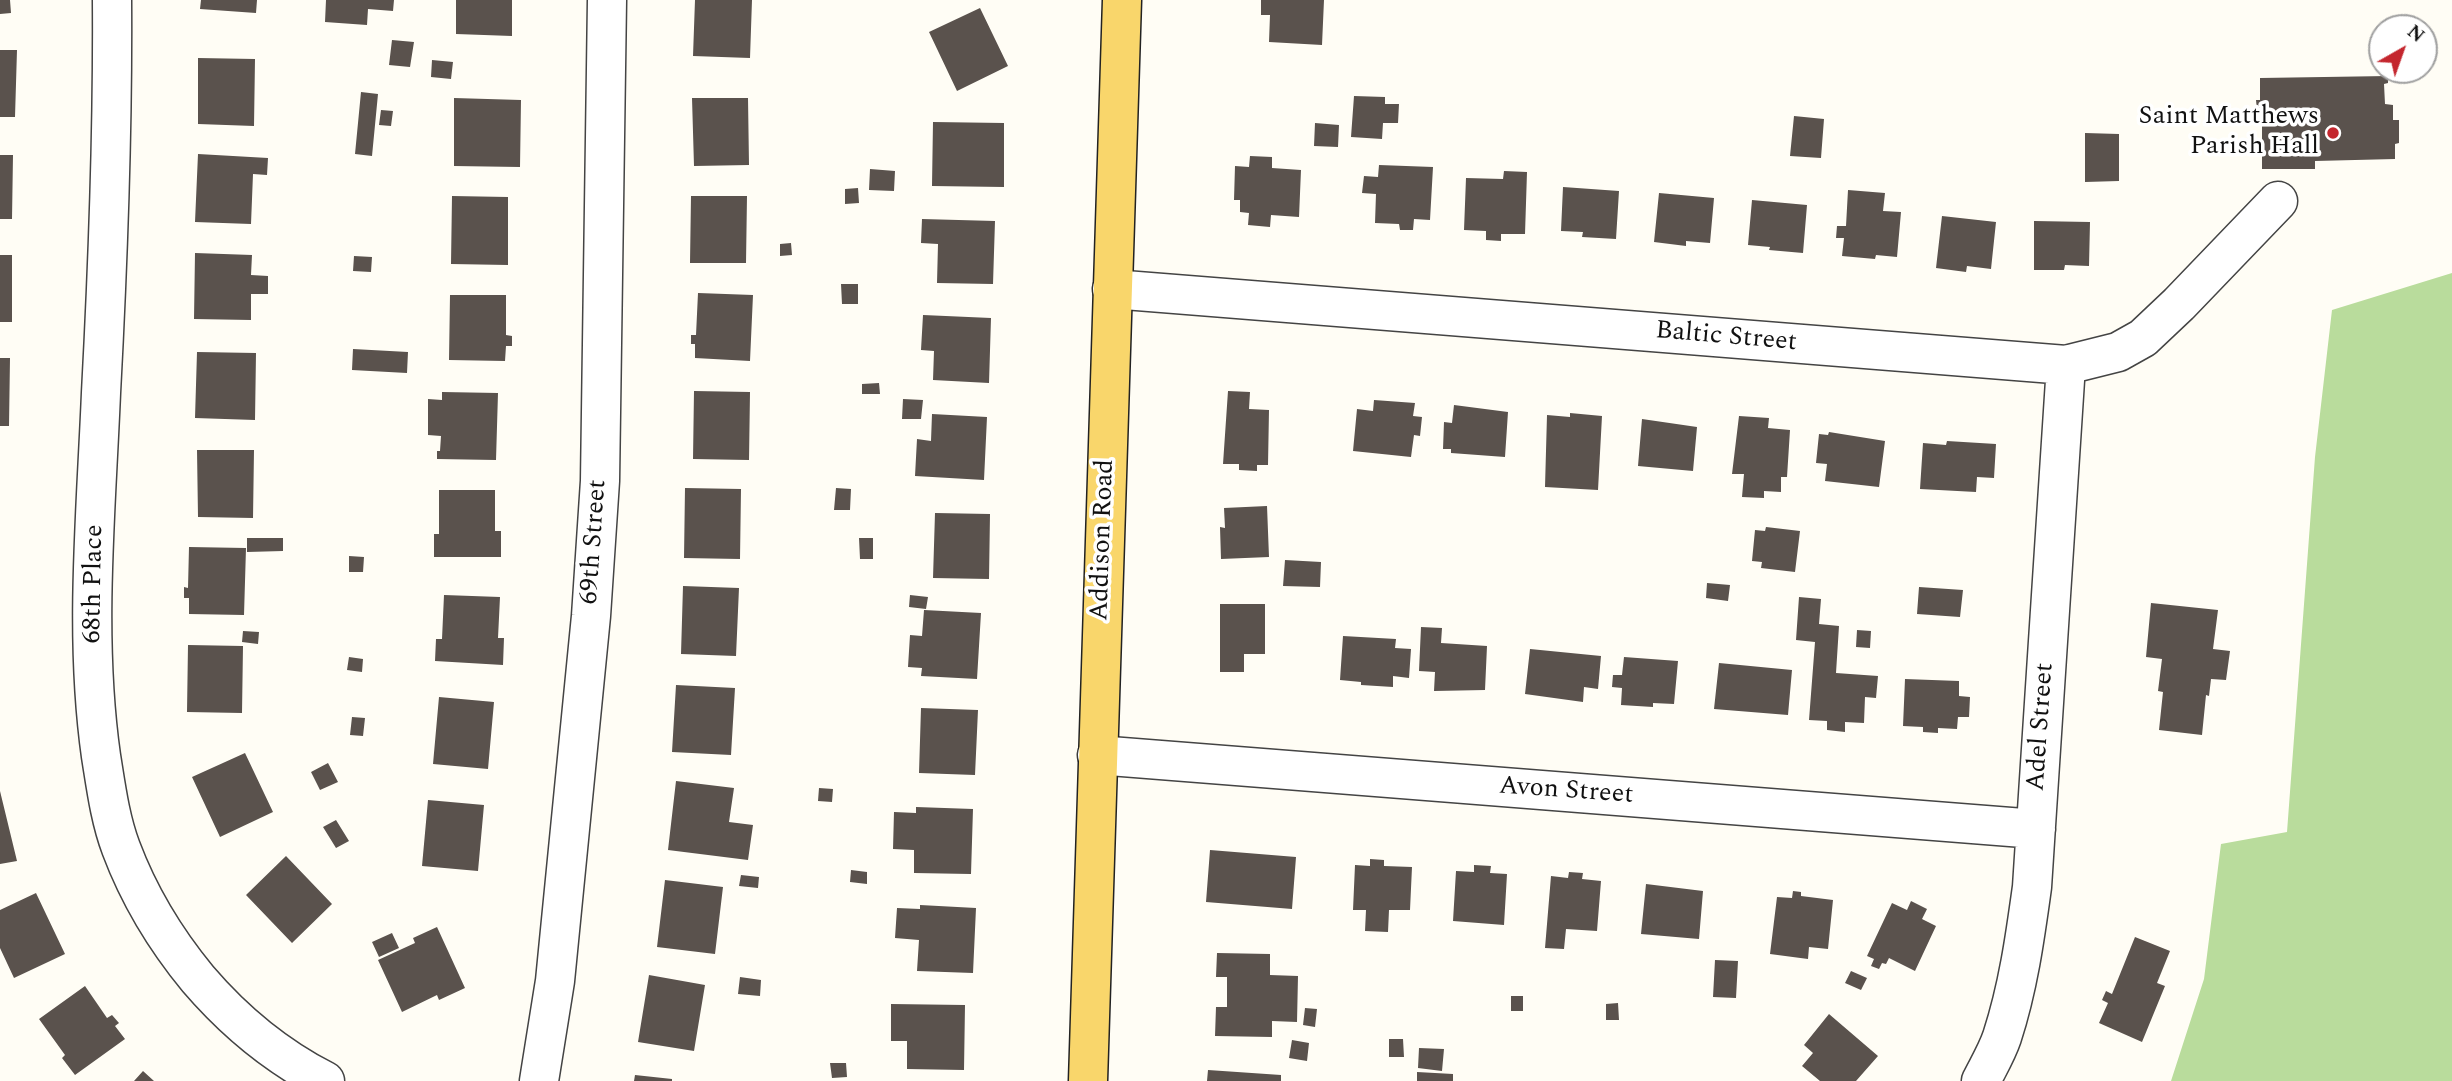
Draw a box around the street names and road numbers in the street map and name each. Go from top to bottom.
street label: Baltic Street [1654,316,1798,360]
street label: Addison Road [1086,459,1122,621]
street label: 69th Street [575,479,615,605]
street label: 68th Place [78,524,112,644]
street label: Adel Street [2022,662,2062,792]
street label: Avon Street [1498,772,1634,812]

